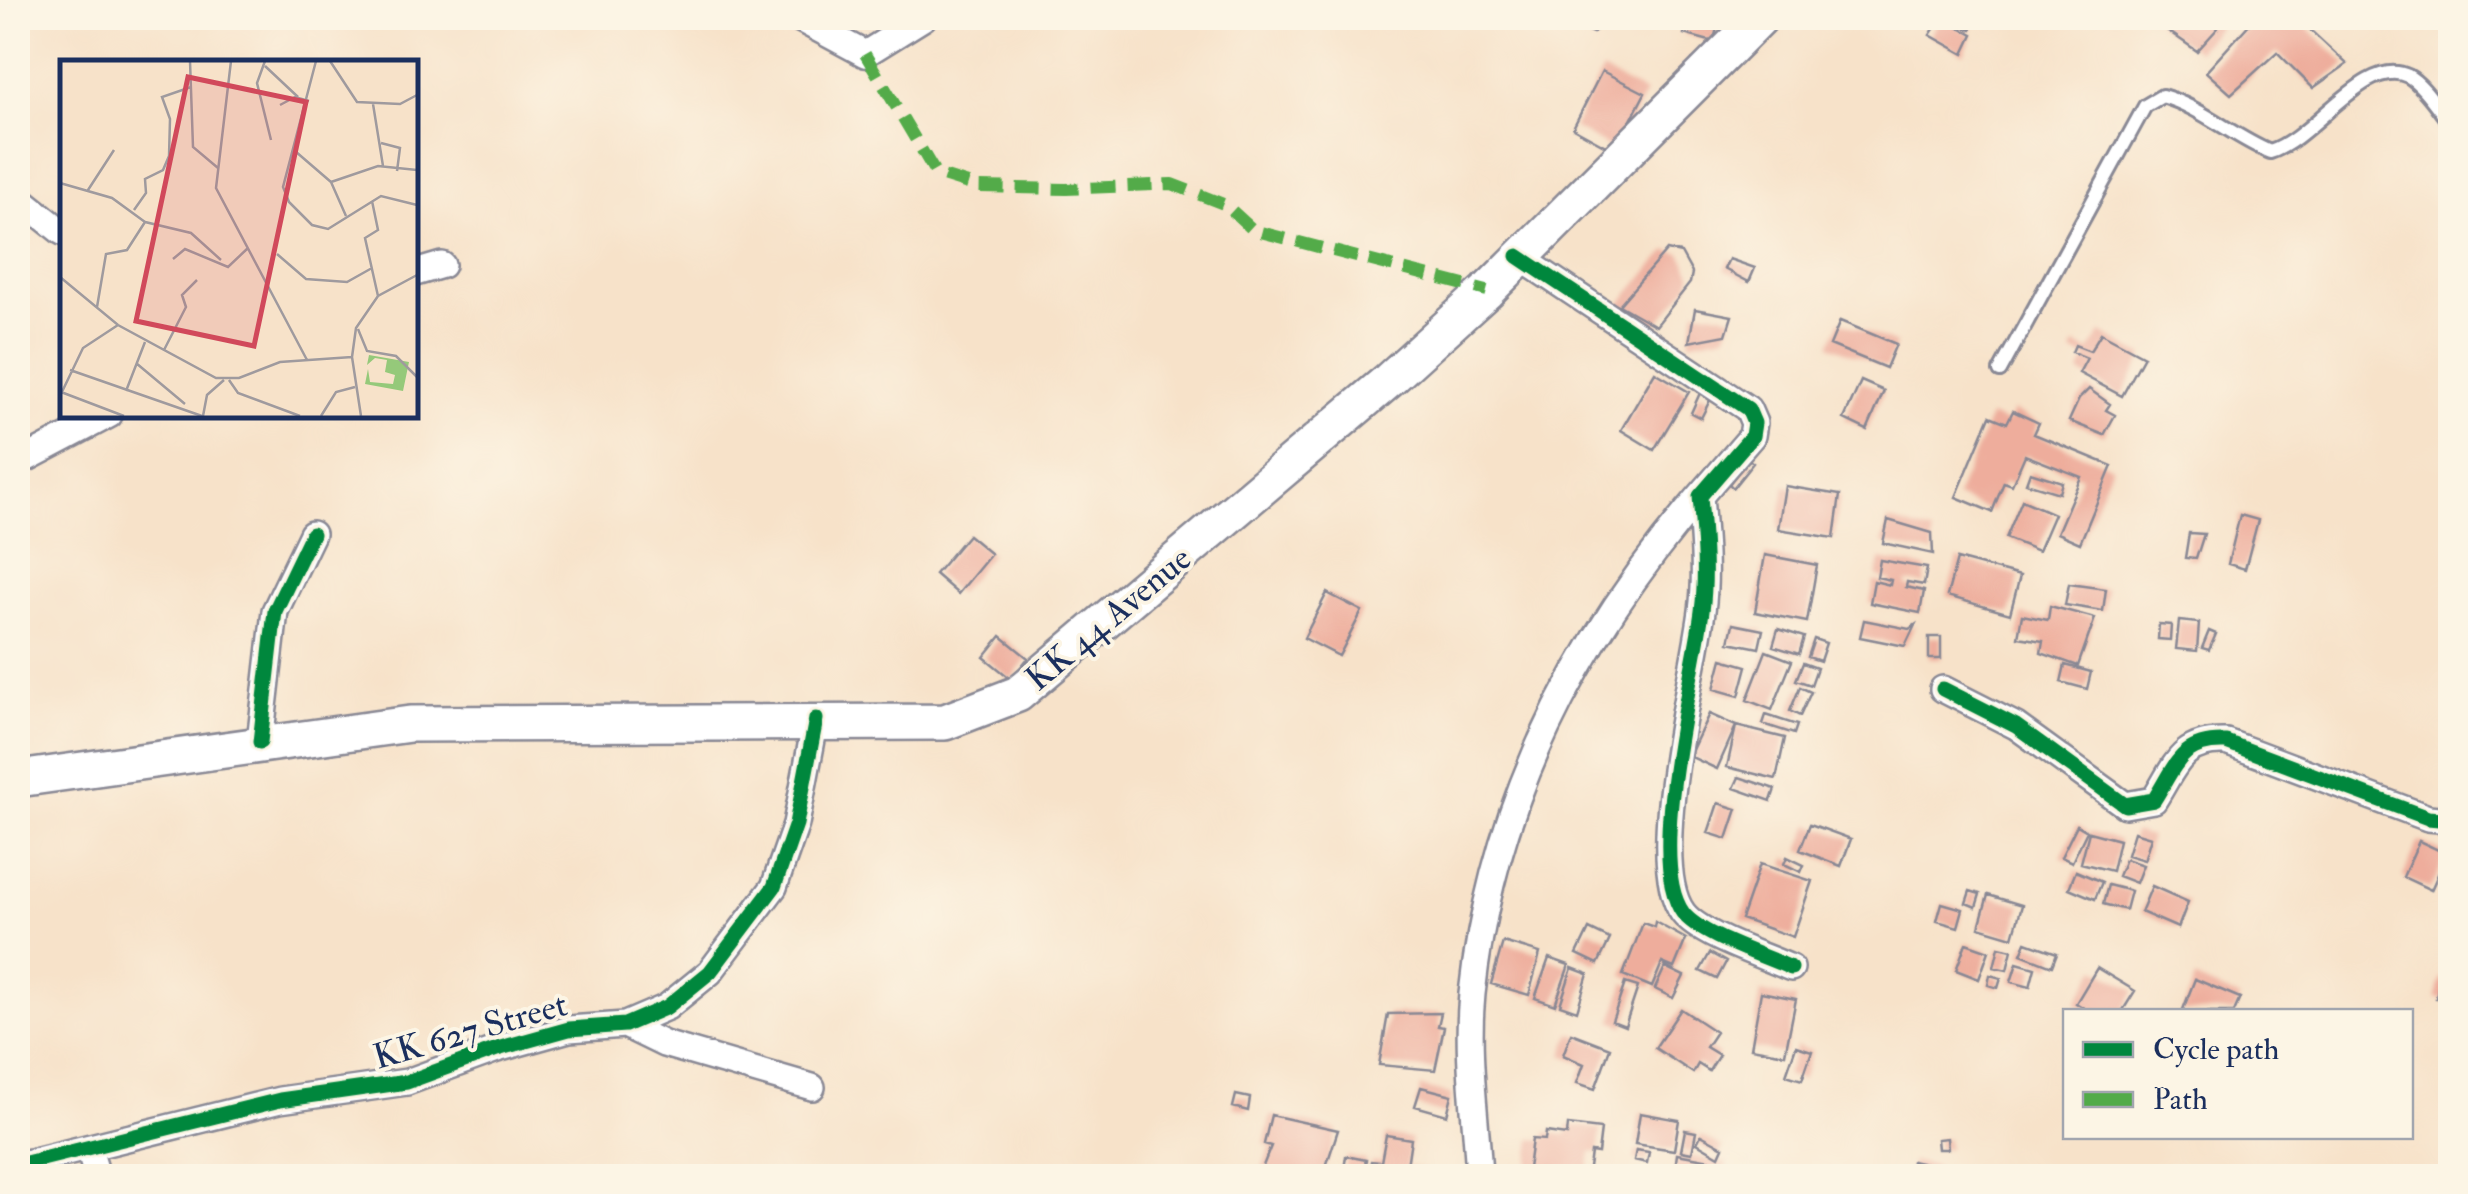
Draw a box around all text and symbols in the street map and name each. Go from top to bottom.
inset map [60,60,418,418]
street label: KK 44 Avenue [1017,537,1200,701]
street label: KK 627 Street [368,982,572,1080]
legend [2063,1009,2413,1139]
text: Cycle path [2153,1031,2279,1068]
text: Path [2153,1081,2208,1118]

